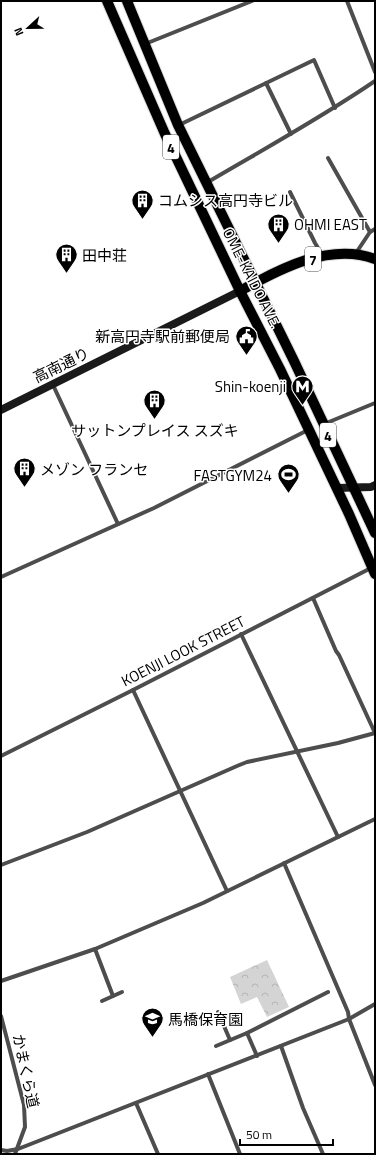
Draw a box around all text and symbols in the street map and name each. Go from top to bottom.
north arrow [8,8,48,48]
text: N [10,25,28,38]
road number: 4 [163,135,179,159]
building icon: コムシス高円寺ビル [129,187,155,220]
place label: コムシス高円寺ビル [158,189,293,212]
building icon: OHMI EAST [265,211,291,244]
place label: OHMI EAST [294,213,367,236]
street label: OME-KAIDO AVE. [217,224,287,332]
building icon: 田中荘 [54,242,80,275]
place label: 田中荘 [82,244,127,267]
road number: 7 [305,247,321,271]
public building icon: 新高円寺駅前郵便局 [233,323,259,356]
place label: 新高円寺駅前郵便局 [95,325,230,348]
street label: 高南通り [29,342,93,388]
metro station icon: Shin-koenji [289,373,315,406]
place label: Shin-koenji [215,375,286,398]
building icon: サットンプレイス スズキ [142,388,168,421]
place label: サットンプレイス スズキ [71,419,239,442]
road number: 4 [320,423,336,447]
building icon: メゾン フランセ [12,456,38,489]
place label: メゾン フランセ [40,458,148,481]
sports icon: FASTGYM24 [275,462,301,495]
place label: FASTGYM24 [194,464,272,487]
street label: KOENJI LOOK STREET [117,610,249,692]
school or university icon: 馬橋保育園 [139,1006,165,1039]
place label: 馬橋保育園 [168,1008,243,1031]
street label: かまくら道 [7,1032,45,1110]
scale bar [240,1121,333,1147]
text: 50 m [246,1125,272,1144]

